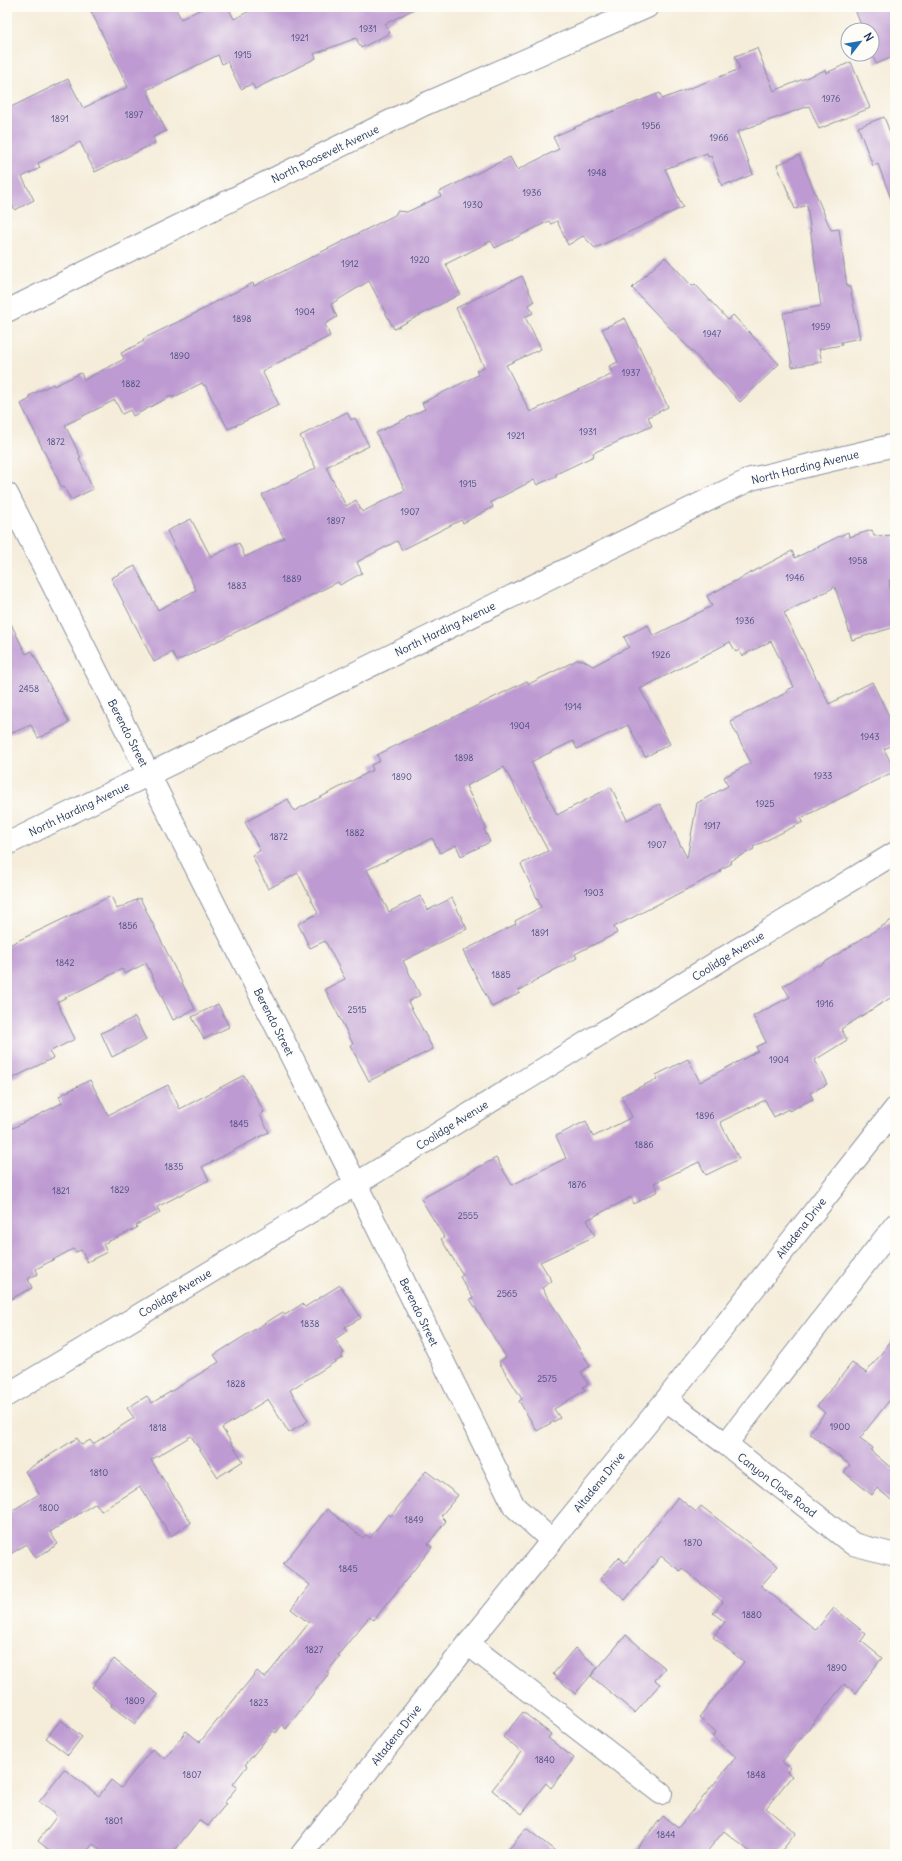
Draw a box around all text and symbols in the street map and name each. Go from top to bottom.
north arrow [840,22,880,62]
house number: 1931 [359,23,377,34]
text: N [861,30,877,44]
house number: 1921 [291,32,309,43]
house number: 1915 [234,49,252,60]
house number: 1976 [822,93,840,104]
house number: 1897 [125,109,144,120]
house number: 1891 [51,113,69,124]
house number: 1956 [641,120,661,131]
street label: North Roosevelt Avenue [269,122,381,186]
house number: 1966 [709,132,729,143]
house number: 1948 [587,167,607,178]
house number: 1936 [522,187,542,198]
house number: 1930 [463,199,483,210]
house number: 1920 [410,254,430,265]
house number: 1912 [341,258,359,269]
house number: 1904 [295,306,315,317]
house number: 1898 [232,313,252,324]
house number: 1959 [811,321,831,332]
house number: 1947 [703,328,722,339]
house number: 1890 [170,350,190,361]
house number: 1937 [622,367,641,378]
house number: 1882 [122,378,141,389]
house number: 1931 [579,426,597,437]
house number: 1921 [507,430,525,441]
house number: 1872 [47,436,65,447]
street label: North Harding Avenue [750,447,860,487]
house number: 1915 [459,478,477,489]
house number: 1907 [401,506,420,517]
house number: 1897 [327,515,346,526]
house number: 1958 [848,555,868,566]
house number: 1946 [785,572,805,583]
house number: 1889 [282,573,302,584]
house number: 1883 [227,580,247,591]
street label: North Harding Avenue [392,598,498,659]
house number: 1936 [735,615,755,626]
house number: 1926 [652,649,670,660]
house number: 2458 [19,683,39,694]
street label: Berendo Street [105,697,151,770]
house number: 1914 [564,701,582,712]
house number: 1904 [510,720,530,731]
house number: 1943 [860,731,880,742]
house number: 1898 [454,752,474,763]
house number: 1933 [814,770,832,781]
house number: 1890 [392,771,412,782]
street label: North Harding Avenue [26,778,132,839]
house number: 1925 [756,798,774,809]
house number: 1917 [704,820,721,831]
house number: 1882 [346,827,365,838]
house number: 1872 [270,831,288,842]
house number: 1907 [648,839,667,850]
house number: 1903 [584,887,604,898]
house number: 1856 [118,920,138,931]
house number: 1891 [531,927,549,938]
street label: Coolidge Avenue [689,928,767,984]
house number: 1842 [56,957,75,968]
house number: 1885 [491,969,511,980]
street label: Berendo Street [251,986,297,1059]
house number: 1916 [816,998,834,1009]
house number: 2515 [348,1004,366,1015]
house number: 1904 [769,1054,789,1065]
street label: Coolidge Avenue [413,1097,491,1153]
house number: 1896 [695,1110,715,1121]
house number: 1845 [229,1118,249,1129]
house number: 1886 [634,1139,654,1150]
house number: 1835 [164,1161,184,1172]
house number: 1876 [568,1179,586,1190]
house number: 1829 [111,1184,129,1195]
house number: 1821 [52,1185,70,1196]
street label: Altadena Drive [773,1195,829,1261]
house number: 2555 [458,1210,478,1221]
street label: Coolidge Avenue [136,1266,214,1320]
street label: Berendo Street [396,1276,442,1349]
house number: 2565 [497,1288,517,1299]
house number: 1838 [300,1318,320,1329]
house number: 2575 [537,1373,557,1384]
house number: 1828 [227,1378,245,1389]
house number: 1900 [830,1421,850,1432]
house number: 1818 [149,1422,167,1433]
street label: Altadena Drive [571,1449,627,1515]
street label: Canyon Close Road [735,1450,820,1521]
house number: 1810 [90,1467,108,1478]
house number: 1800 [39,1502,59,1513]
house number: 1849 [404,1514,424,1525]
house number: 1870 [683,1537,703,1548]
house number: 1845 [338,1563,358,1574]
house number: 1880 [742,1609,762,1620]
house number: 1827 [305,1644,324,1655]
house number: 1890 [827,1662,847,1673]
house number: 1809 [125,1695,145,1706]
house number: 1823 [250,1697,268,1708]
street label: Altadena Drive [368,1702,424,1768]
house number: 1840 [535,1754,555,1765]
house number: 1807 [183,1769,202,1780]
house number: 1848 [746,1769,766,1780]
house number: 1801 [105,1815,123,1826]
house number: 1844 [656,1829,676,1840]

